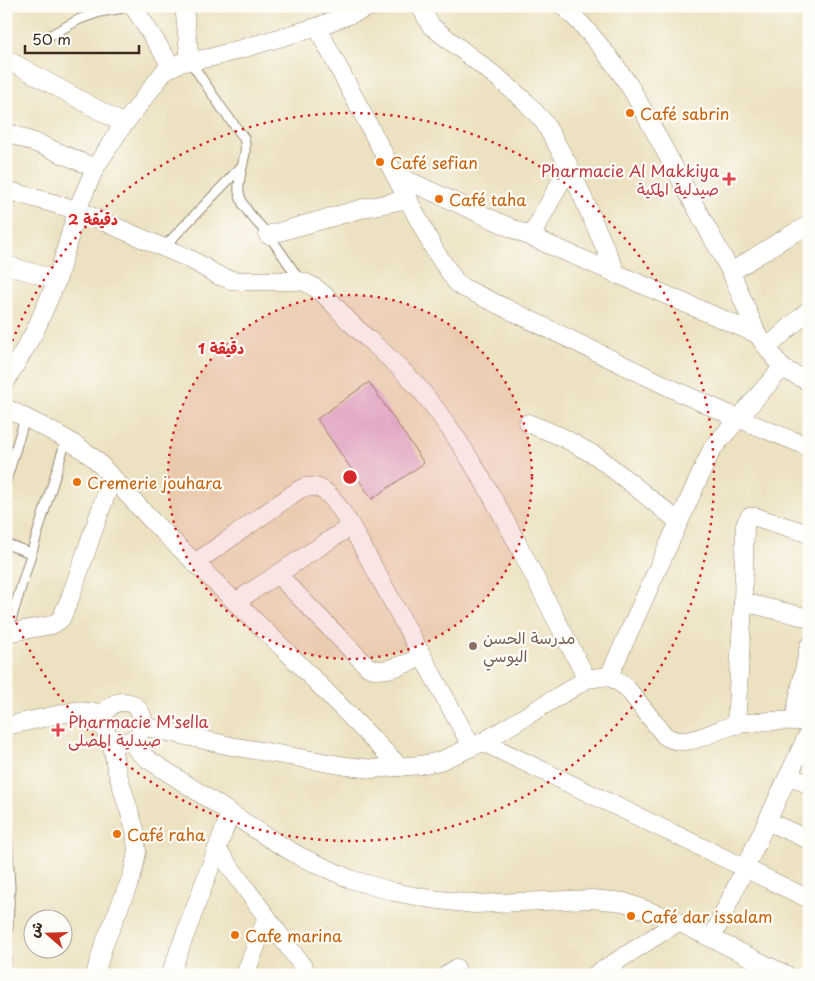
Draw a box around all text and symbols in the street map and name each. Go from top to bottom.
scale bar [25,22,139,54]
text: 50 m [32,27,71,50]
place label: Café sabrin [640,101,729,125]
marker: Café sabrin [624,107,636,119]
place label: Café sefian [390,150,478,174]
marker: Café sefian [374,156,386,168]
place label: Pharmacie Al Makkiya صيدلية المكية [541,158,719,200]
marker: Pharmacie Al Makkiya صيدلية المكية [723,173,735,185]
place label: Café taha [449,187,526,211]
marker: Café taha [433,193,445,205]
text: 2 دقيقة [68,207,118,230]
text: 1 دقيقة [198,336,244,359]
centre of rings [341,468,359,486]
place label: Cremerie jouhara [87,470,222,494]
marker: Cremerie jouhara [71,476,83,488]
place label: مدرسة الحسن اليوسي [483,625,575,671]
marker: مدرسة الحسن اليوسي [467,640,479,652]
place label: Pharmacie M'sella صيدلية المصلى [68,709,209,751]
marker: Pharmacie M'sella صيدلية المصلى [52,724,64,736]
place label: Café raha [127,822,206,846]
marker: Café raha [111,828,123,840]
place label: Café dar issalam [641,904,772,928]
north arrow [22,908,72,958]
marker: Café dar issalam [625,910,637,922]
text: ش [23,919,48,940]
place label: Cafe marina [245,923,342,947]
marker: Cafe marina [229,929,241,941]

